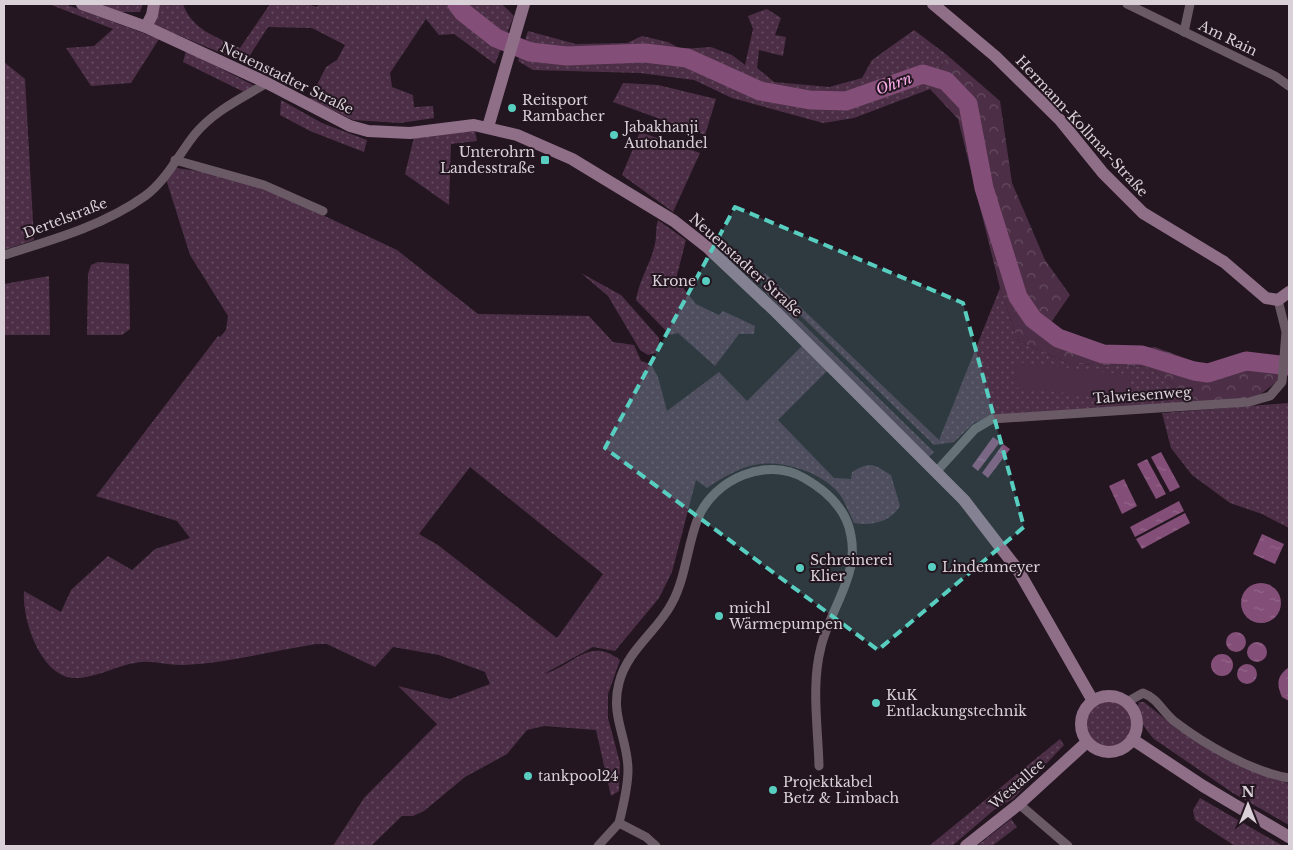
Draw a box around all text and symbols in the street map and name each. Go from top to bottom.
street label: Am Rain [1195,16,1261,60]
street label: Neuenstadter Straße [217,38,357,118]
street label: Hermann-Kollmar-Straße [1012,52,1152,200]
water label: Ohrn [873,68,914,99]
place label: Reitsport Rambacher [522,91,605,125]
marker: Reitsport Rambacher [506,102,518,114]
place label: Jabakhanji Autohandel [622,118,708,152]
marker: Jabakhanji Autohandel [608,129,620,141]
place label: Unterohrn Landesstraße [440,143,535,177]
marker: Unterohrn Landesstraße [539,154,551,166]
street label: Dertelstraße [20,194,110,242]
street label: Neuenstadter Straße [686,209,806,321]
place label: Krone [652,272,696,290]
marker: Krone [700,275,712,287]
street label: Talwiesenweg [1092,383,1192,407]
place label: Schreinerei Klier [810,551,893,585]
place label: Lindenmeyer [942,558,1040,576]
marker: Lindenmeyer [926,561,938,573]
marker: Schreinerei Klier [794,562,806,574]
place label: michl Wärmepumpen [728,599,843,633]
marker: michl Wärmepumpen [713,610,725,622]
place label: KuK Entlackungstechnik [886,686,1027,720]
marker: KuK Entlackungstechnik [870,697,882,709]
street label: Westallee [985,755,1049,814]
place label: tankpool24 [538,767,619,785]
marker: tankpool24 [522,770,534,782]
place label: Projektkabel Betz & Limbach [783,773,900,807]
north arrow [1223,780,1273,830]
text: N [1241,783,1255,801]
marker: Projektkabel Betz & Limbach [767,784,779,796]

